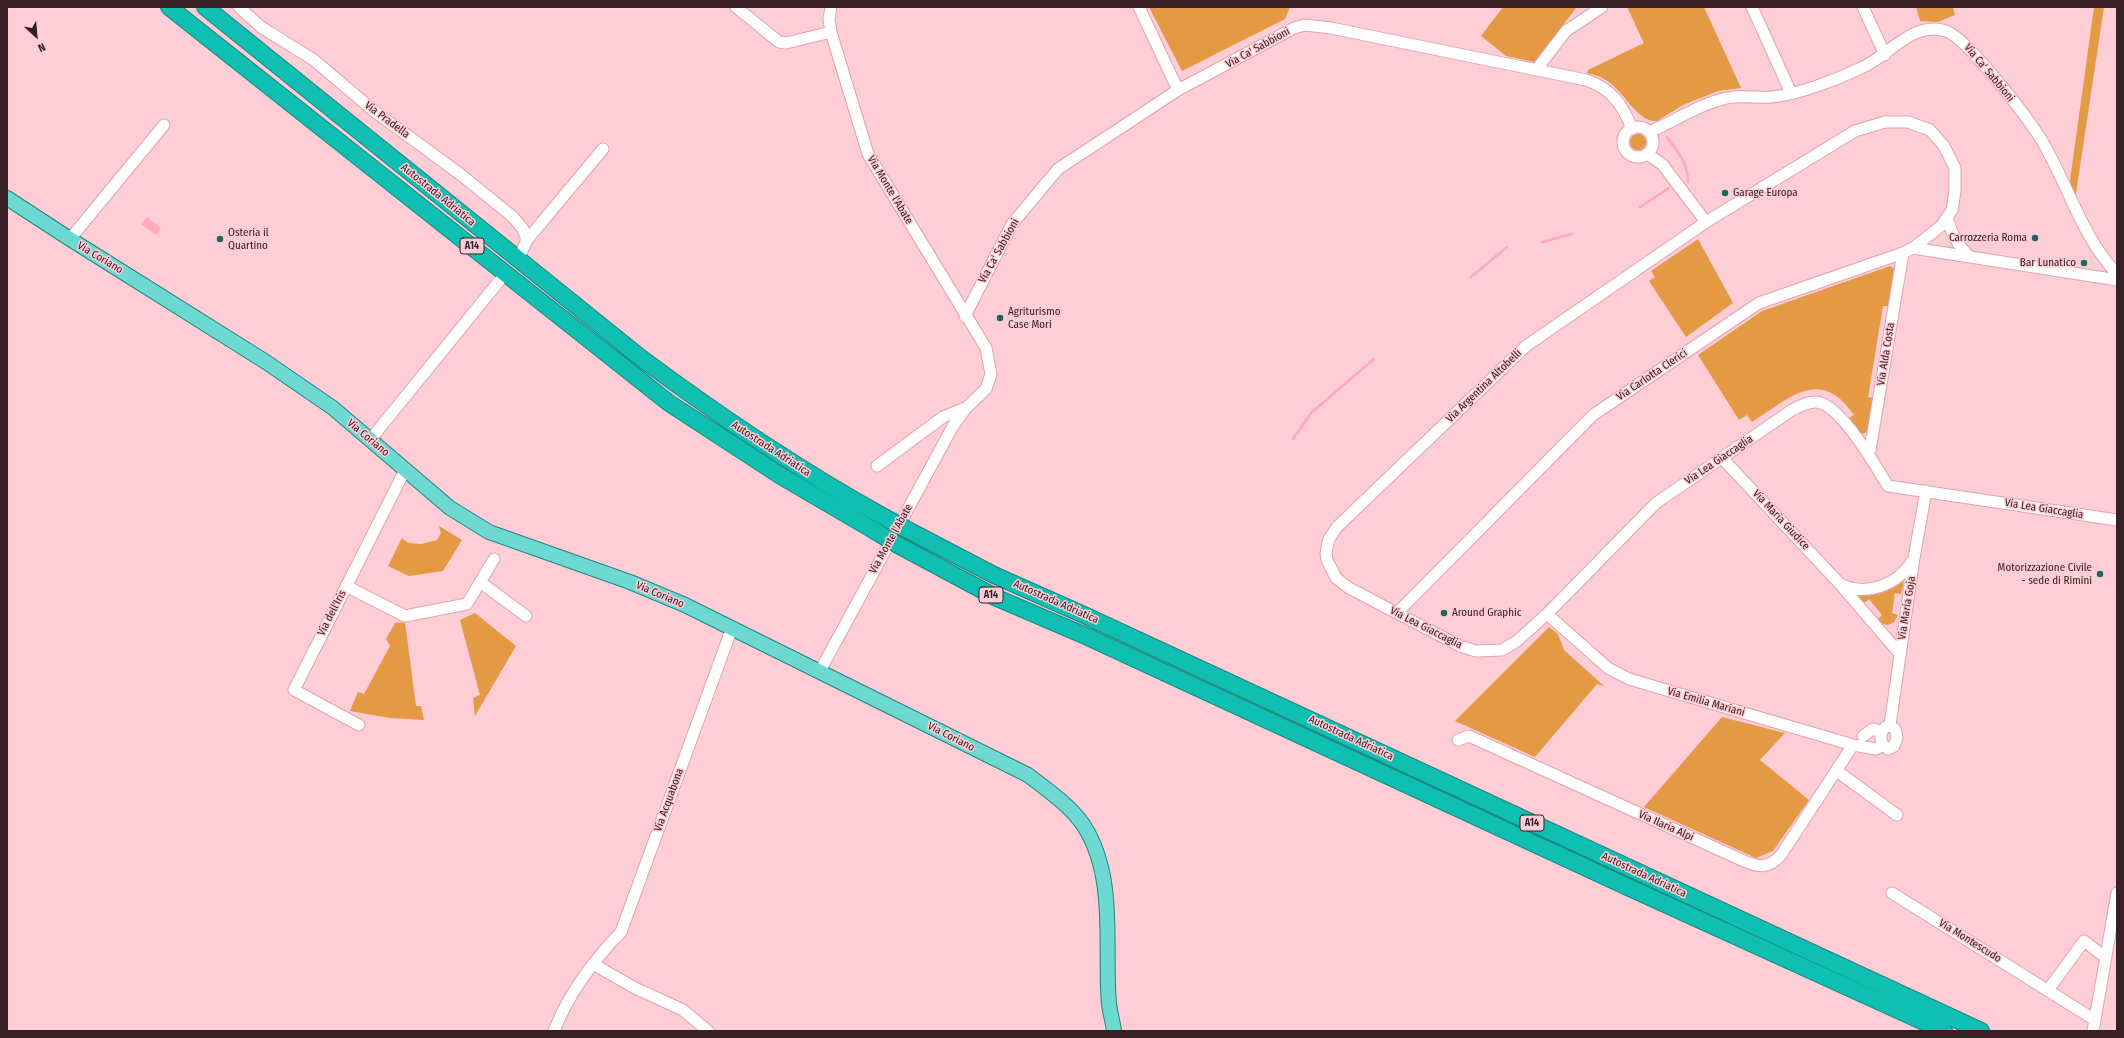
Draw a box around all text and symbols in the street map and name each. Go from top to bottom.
north arrow [16,16,56,56]
street label: Via Ca' Sabbioni [1223,25,1293,71]
text: N [36,40,47,55]
street label: Via Ca' Sabbioni [1961,41,2017,105]
street label: Via Pradella [362,99,412,141]
street label: Via Monte l'Abate [864,153,916,227]
street label: Autostrada Adriatica [398,161,478,229]
place label: Garage Europa [1733,186,1798,200]
marker: Garage Europa [1720,188,1730,198]
street label: Via Ca' Sabbioni [976,216,1022,286]
place label: Osteria il Quartino [228,226,269,252]
place label: Carrozzeria Roma [1949,231,2027,245]
marker: Carrozzeria Roma [2030,233,2040,243]
marker: Osteria il Quartino [215,234,225,244]
road number: A14 [460,238,484,254]
street label: Via Coriano [75,239,125,277]
place label: Bar Lunatico [2020,256,2076,270]
marker: Bar Lunatico [2079,258,2089,268]
place label: Agriturismo Case Mori [1008,305,1060,331]
marker: Agriturismo Case Mori [995,313,1005,323]
street label: Via Alda Costa [1875,322,1897,386]
street label: Via Carlotta Clerici [1614,346,1690,404]
street label: Via Argentina Altobelli [1443,347,1525,425]
street label: Via Coriano [344,417,392,459]
street label: Autostrada Adriatica [729,418,813,480]
street label: Via Lea Giaccaglia [1682,432,1756,488]
street label: Via Maria Giudice [1750,487,1812,553]
street label: Via Lea Giaccaglia [2004,496,2084,522]
street label: Via Monte l'Abate [866,502,916,576]
place label: Motorizzazione Civile - sede di Rimini [1998,561,2092,587]
marker: Motorizzazione Civile - sede di Rimini [2095,569,2105,579]
street label: Via Maria Goja [1895,575,1919,641]
street label: Autostrada Adriatica [1011,577,1101,627]
street label: Via Coriano [634,579,686,611]
road number: A14 [979,587,1003,603]
street label: Via dell'Iris [315,588,349,638]
street label: Via Lea Giaccaglia [1388,604,1464,652]
place label: Around Graphic [1452,606,1521,620]
marker: Around Graphic [1439,608,1449,618]
street label: Via Emilia Mariani [1666,685,1746,719]
street label: Autostrada Adriatica [1307,713,1395,763]
street label: Via Coriano [925,720,977,754]
street label: Via Acquabona [651,767,687,833]
street label: Via Ilaria Alpi [1636,808,1696,844]
road number: A14 [1520,815,1544,831]
street label: Autostrada Adriatica [1600,850,1688,900]
street label: Via Montescudo [1936,916,2004,966]

